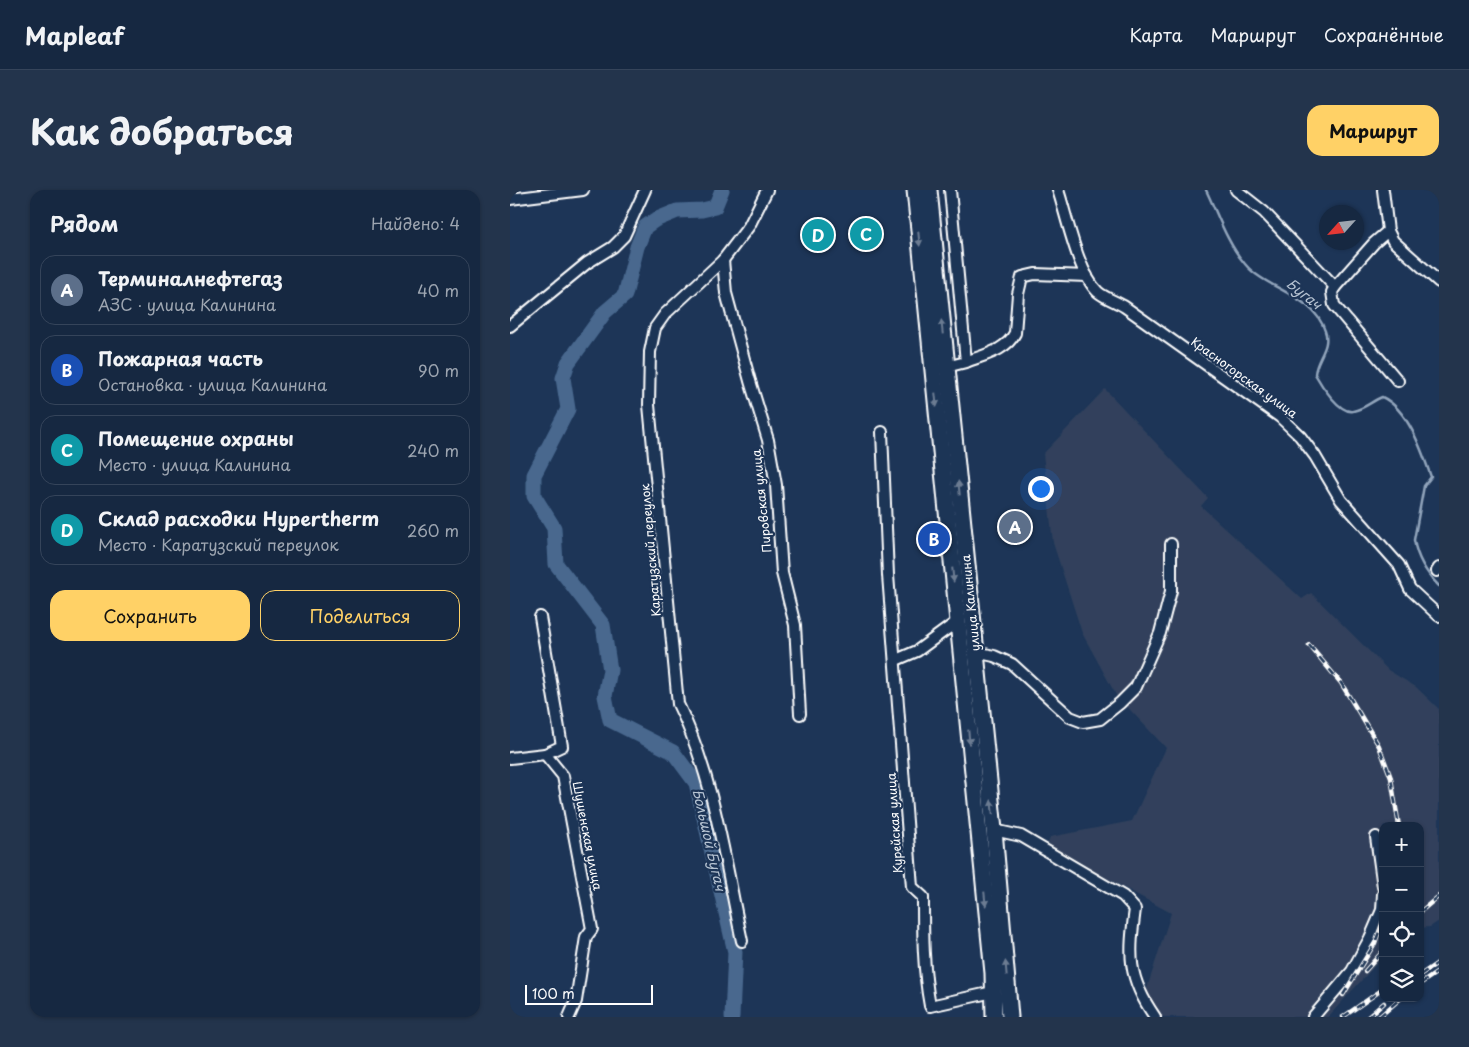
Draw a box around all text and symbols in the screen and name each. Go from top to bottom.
text: Mapleaf [25,17,124,53]
text: Карта [1130,21,1182,48]
text: Маршрут [1210,21,1296,48]
text: Сохранённые [1324,21,1444,48]
text: Как добраться [30,104,294,157]
button: Маршрут [1307,105,1439,156]
north arrow [1319,205,1364,250]
text: Рядом [50,207,118,239]
text: Найдено: 4 [371,211,460,235]
pin: C [850,215,882,253]
pin: D [802,216,834,254]
one-way arrow [916,231,924,247]
text: Терминалнефтегаз [98,264,283,292]
water label: Бугач [1282,273,1327,315]
text: A [61,278,73,302]
text: 40 m [417,278,459,302]
text: АЗС · улица Калинина [98,292,276,316]
one-way arrow [938,318,946,334]
street label: Красногорская улица [1188,332,1302,422]
text: Пожарная часть [98,344,263,372]
text: B [62,358,72,382]
text: 90 m [418,358,459,382]
text: Остановка · улица Калинина [98,372,327,396]
one-way arrow [932,392,940,408]
text: Помещение охраны [98,424,294,452]
text: C [61,438,73,462]
text: 240 m [407,438,459,462]
street label: Пировская улица [747,448,775,554]
text: Место · улица Калинина [98,452,291,476]
your location [1028,476,1054,502]
one-way arrow [955,480,963,496]
street label: Каратузский переулок [635,482,665,617]
text: Склад расходки Hypertherm [98,504,379,532]
pin: A [999,508,1031,546]
text: D [61,518,73,542]
text: 260 m [407,518,459,542]
pin: B [918,520,950,558]
text: Место · Каратузский переулок [98,532,339,556]
street label: улица Калинина [956,553,984,652]
one-way arrow [949,568,957,584]
button: Сохранить [50,590,250,641]
button: Поделиться [260,590,460,641]
one-way arrow [965,729,973,745]
street label: Курейская улица [881,772,907,874]
street label: Шушенская улица [569,780,607,892]
water label: Большой Бугач [688,787,732,894]
one-way arrow [988,798,996,814]
map controls [1379,822,1424,1002]
button: + [1379,822,1424,867]
button: − [1379,867,1424,912]
one-way arrow [981,891,989,907]
button: locate [1379,912,1424,957]
button: layers [1379,957,1424,1002]
one-way arrow [1002,960,1010,976]
scale bar [525,982,652,1005]
text: 100 m [532,983,575,1004]

